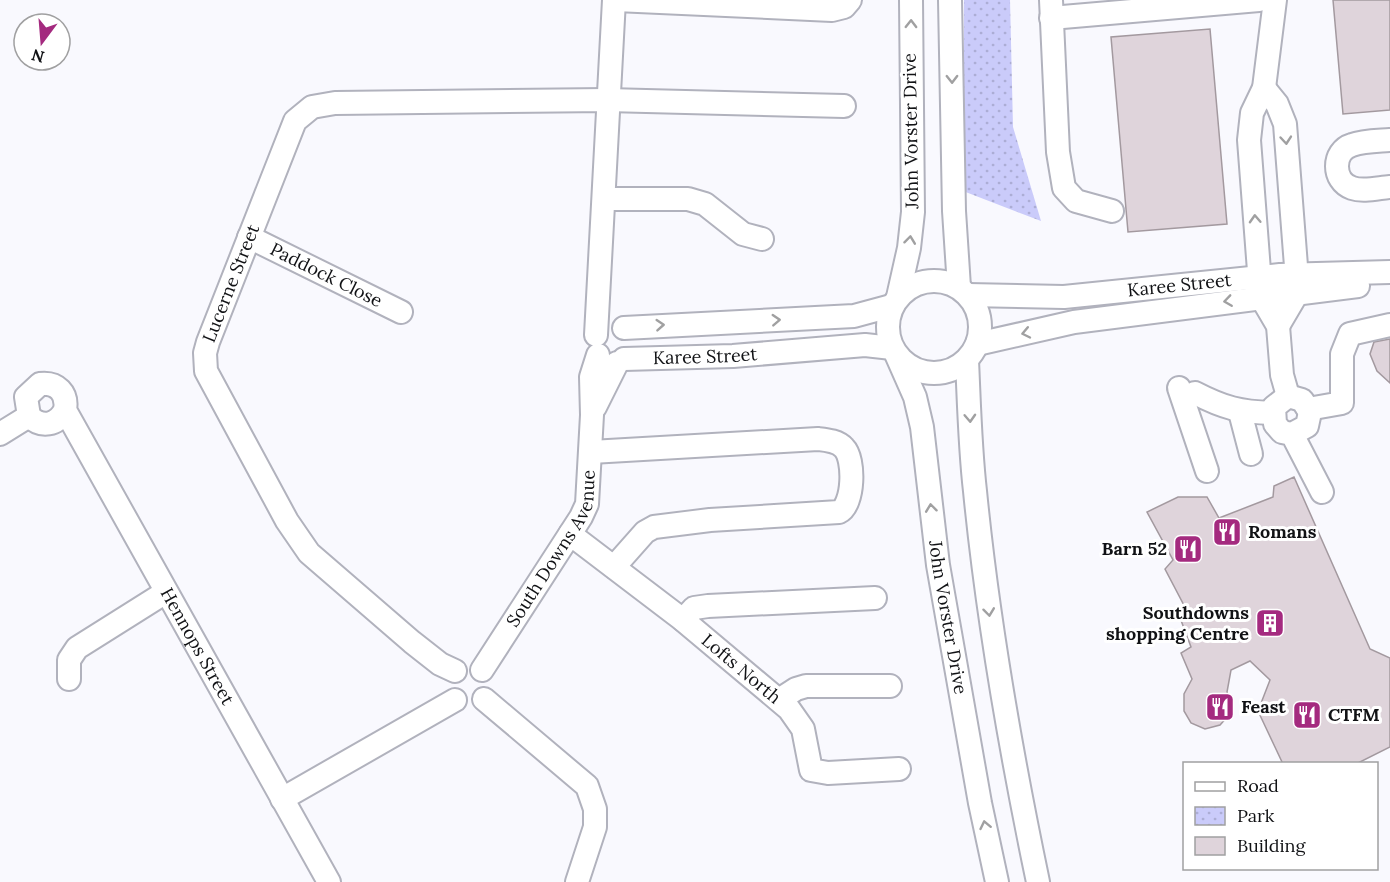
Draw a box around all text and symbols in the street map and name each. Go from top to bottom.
north arrow [12,12,72,72]
one-way arrow [904,19,917,28]
text: N [29,45,47,68]
street label: John Vorster Drive [898,53,923,210]
one-way arrow [945,75,958,84]
one-way arrow [1280,136,1293,145]
one-way arrow [1248,215,1261,224]
street label: Lucerne Street [197,221,264,345]
one-way arrow [904,235,916,244]
street label: Paddock Close [266,237,386,312]
street label: Karee Street [1126,268,1233,301]
one-way arrow [1223,295,1232,307]
one-way arrow [771,313,780,326]
one-way arrow [656,319,665,332]
one-way arrow [1021,326,1031,339]
street label: Karee Street [652,342,758,369]
one-way arrow [964,414,977,423]
street label: South Downs Avenue [501,469,600,631]
one-way arrow [925,504,938,513]
restaurant icon: Romans [1211,516,1243,548]
place label: Romans [1248,520,1317,543]
restaurant icon: Barn 52 [1172,533,1204,565]
place label: Barn 52 [1101,537,1167,560]
street label: John Vorster Drive [924,538,973,696]
street label: Hennops Street [156,583,240,709]
place label: Southdowns shopping Centre [1106,601,1249,645]
one-way arrow [982,607,995,617]
building icon: Southdowns shopping Centre [1254,607,1286,639]
street label: Lofts North [697,628,786,709]
restaurant icon: Feast [1204,691,1236,723]
place label: Feast [1241,695,1286,718]
restaurant icon: CTFM [1291,699,1323,731]
place label: CTFM [1328,703,1380,726]
legend [1183,762,1378,870]
text: Road [1237,774,1279,797]
text: Park [1237,804,1275,827]
one-way arrow [979,820,992,830]
text: Building [1237,834,1307,857]

